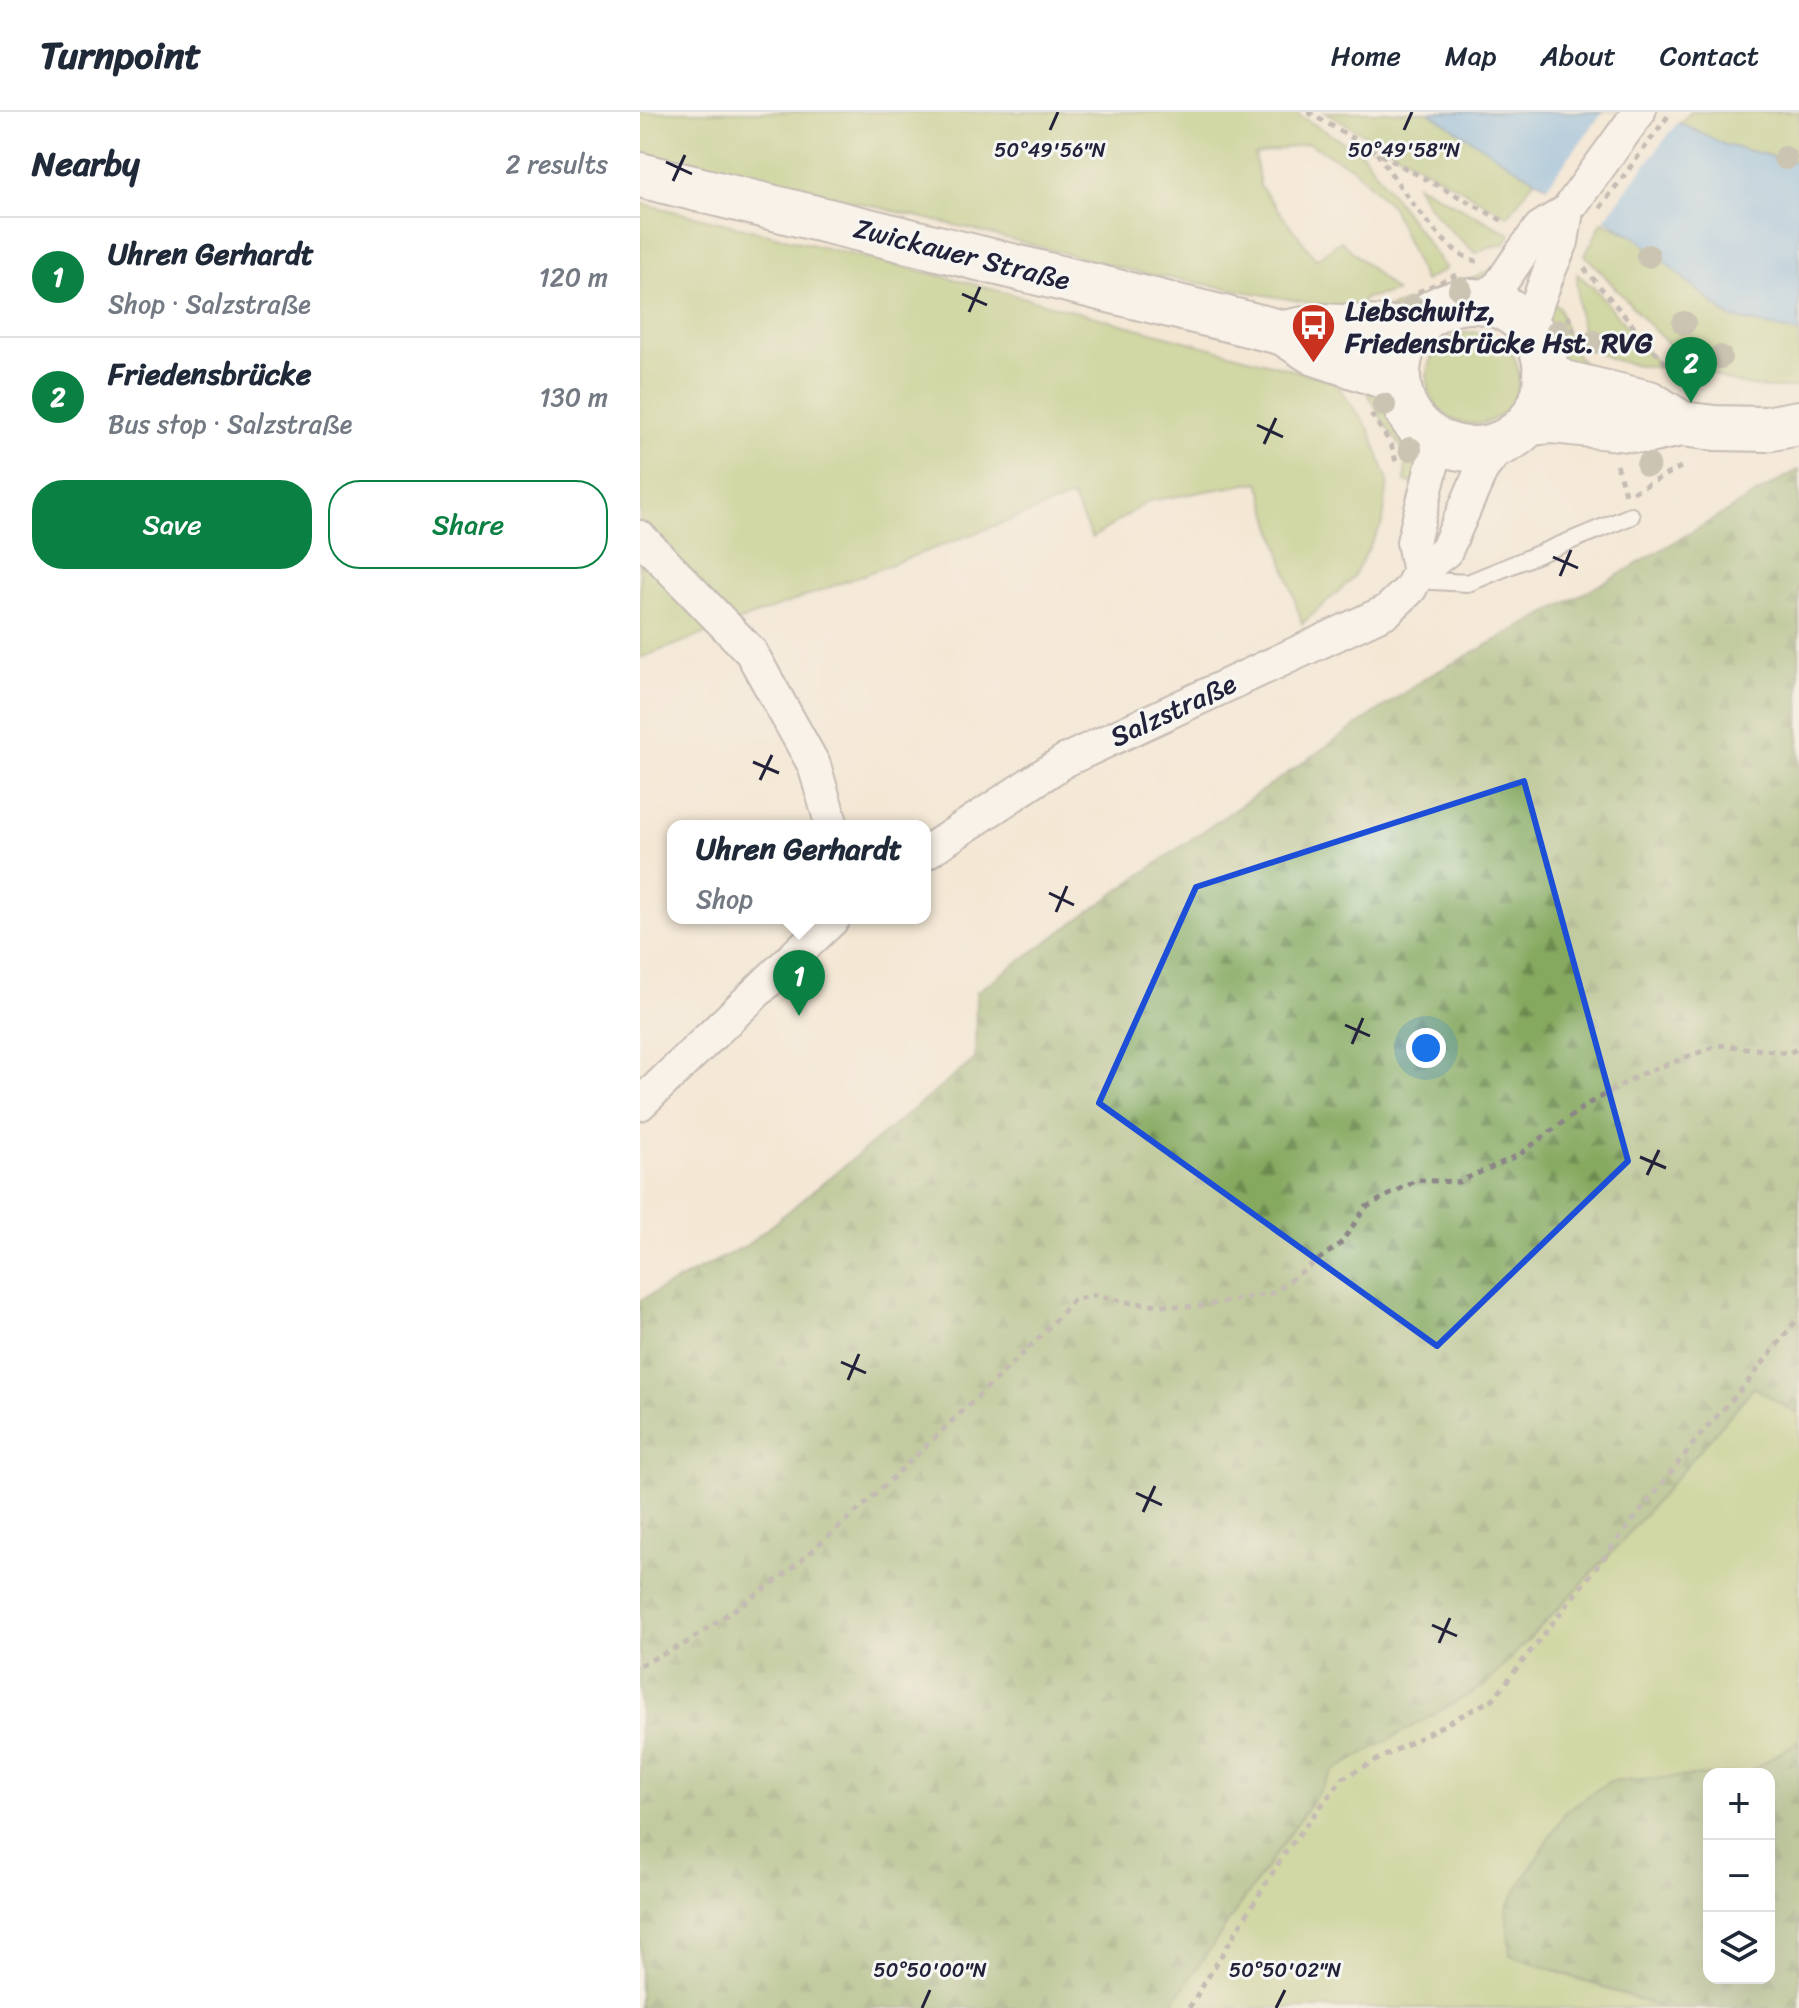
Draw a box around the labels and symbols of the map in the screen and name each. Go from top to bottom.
text: 50°49'56"N [994,133,1106,168]
text: 50°49'58"N [1348,133,1460,168]
street label: Zwickauer Straße [849,203,1075,305]
place label: Liebschwitz, Friedensbrücke Hst. RVG [1344,286,1653,367]
bus stop icon: Liebschwitz, Friedensbrücke Hst. RVG [1290,302,1338,365]
pin: 2 [1665,337,1717,403]
street label: Salzstraße [1101,659,1245,761]
pin: 1 [773,950,825,1016]
your location [1406,1028,1446,1068]
text: 50°50'00"N [873,1953,987,1988]
text: 50°50'02"N [1229,1953,1341,1988]

